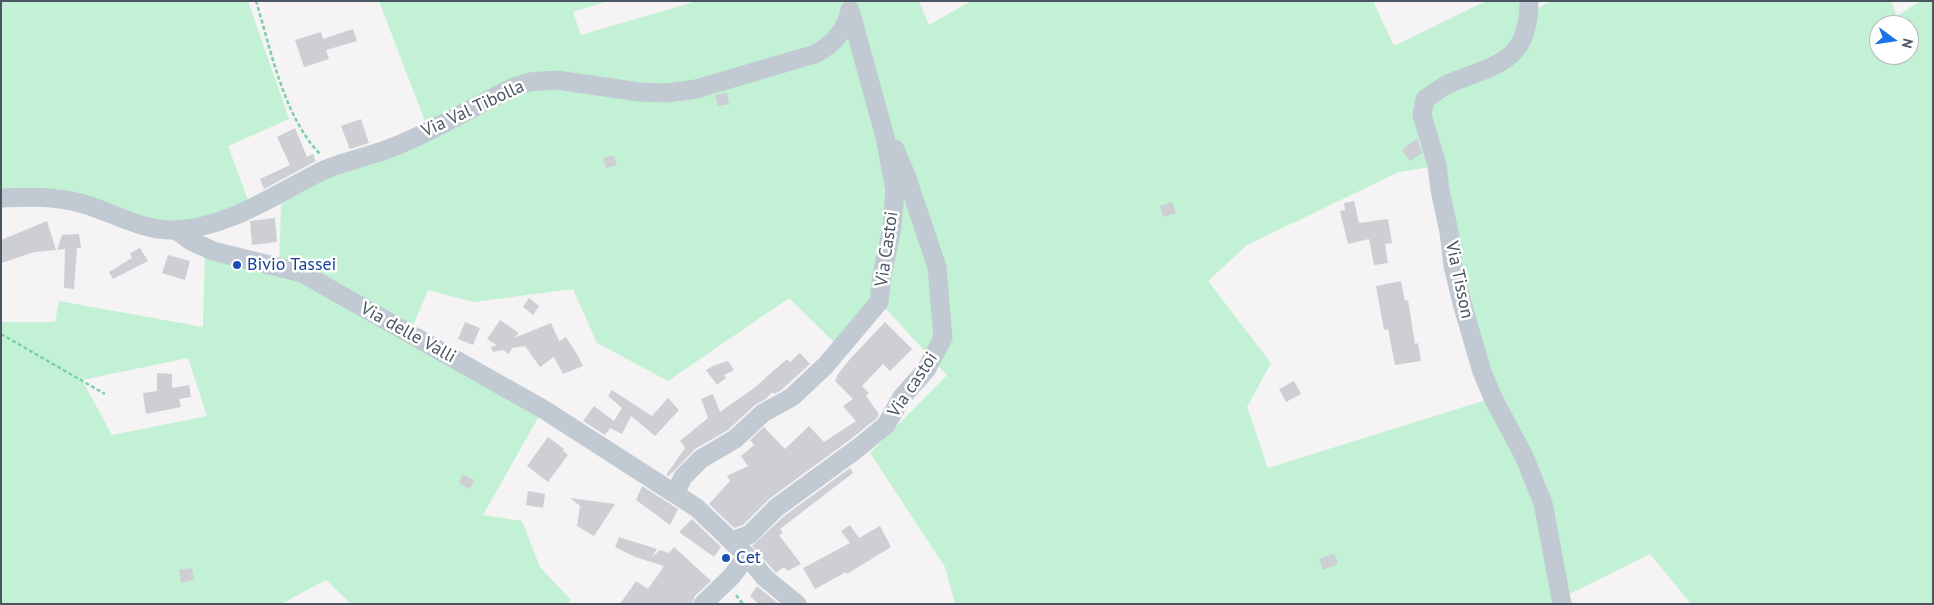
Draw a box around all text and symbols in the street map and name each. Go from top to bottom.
north arrow [1869,15,1919,65]
text: N [1898,37,1917,50]
street label: Via Val Tibolla [418,76,528,142]
street label: Via Castoi [871,210,903,288]
street label: Via Tisson [1440,239,1478,321]
place label: Bivio Tassei [247,254,336,276]
marker: Bivio Tassei [231,259,243,271]
street label: Via delle Valli [357,298,459,368]
street label: Via castoi [883,348,943,422]
place label: Cet [736,547,761,569]
marker: Cet [720,552,732,564]

